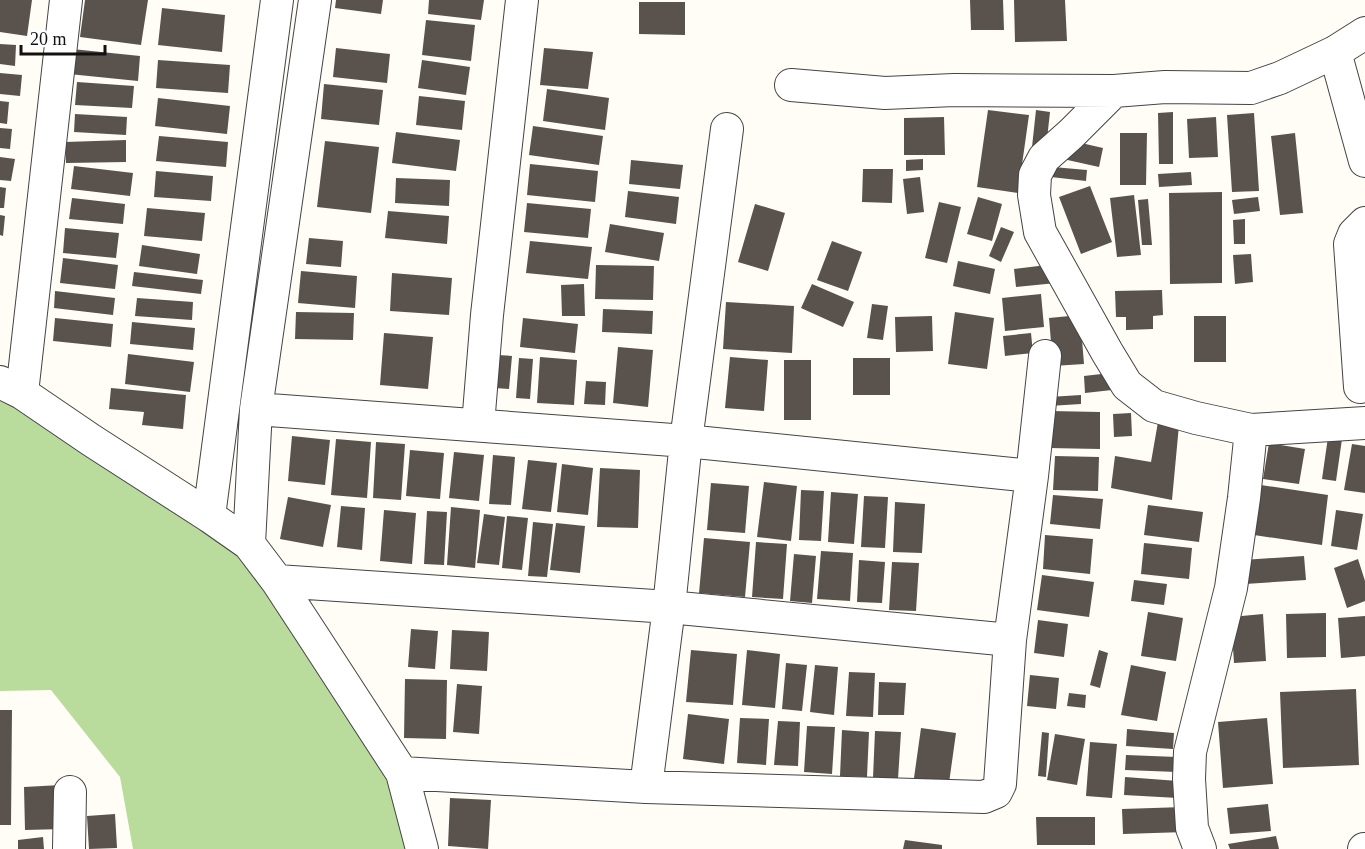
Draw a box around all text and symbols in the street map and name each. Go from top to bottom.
scale bar [21,18,105,56]
text: 20 m [30,29,67,49]

